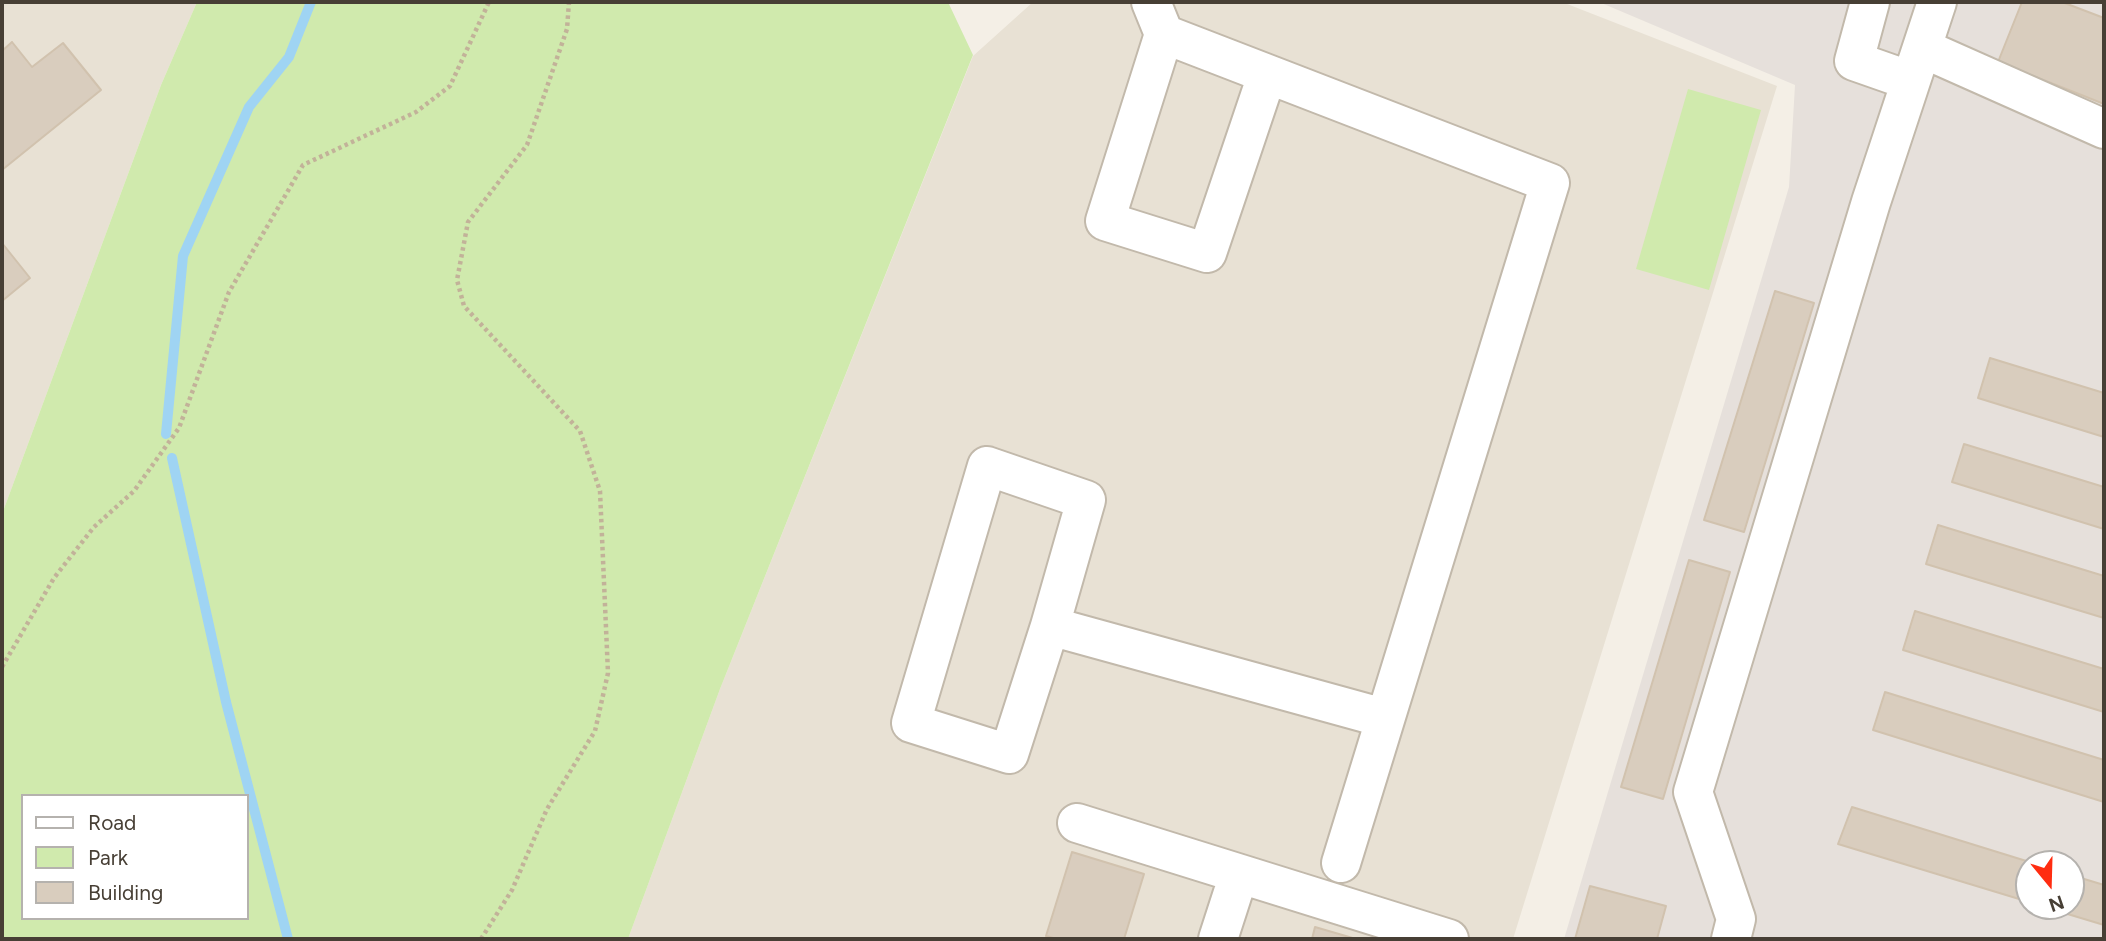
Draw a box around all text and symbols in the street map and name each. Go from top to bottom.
legend [21,794,248,920]
text: Road [88,810,136,835]
text: Park [88,845,128,870]
north arrow [2015,850,2085,920]
text: Building [88,880,163,905]
text: N [2046,890,2067,917]

